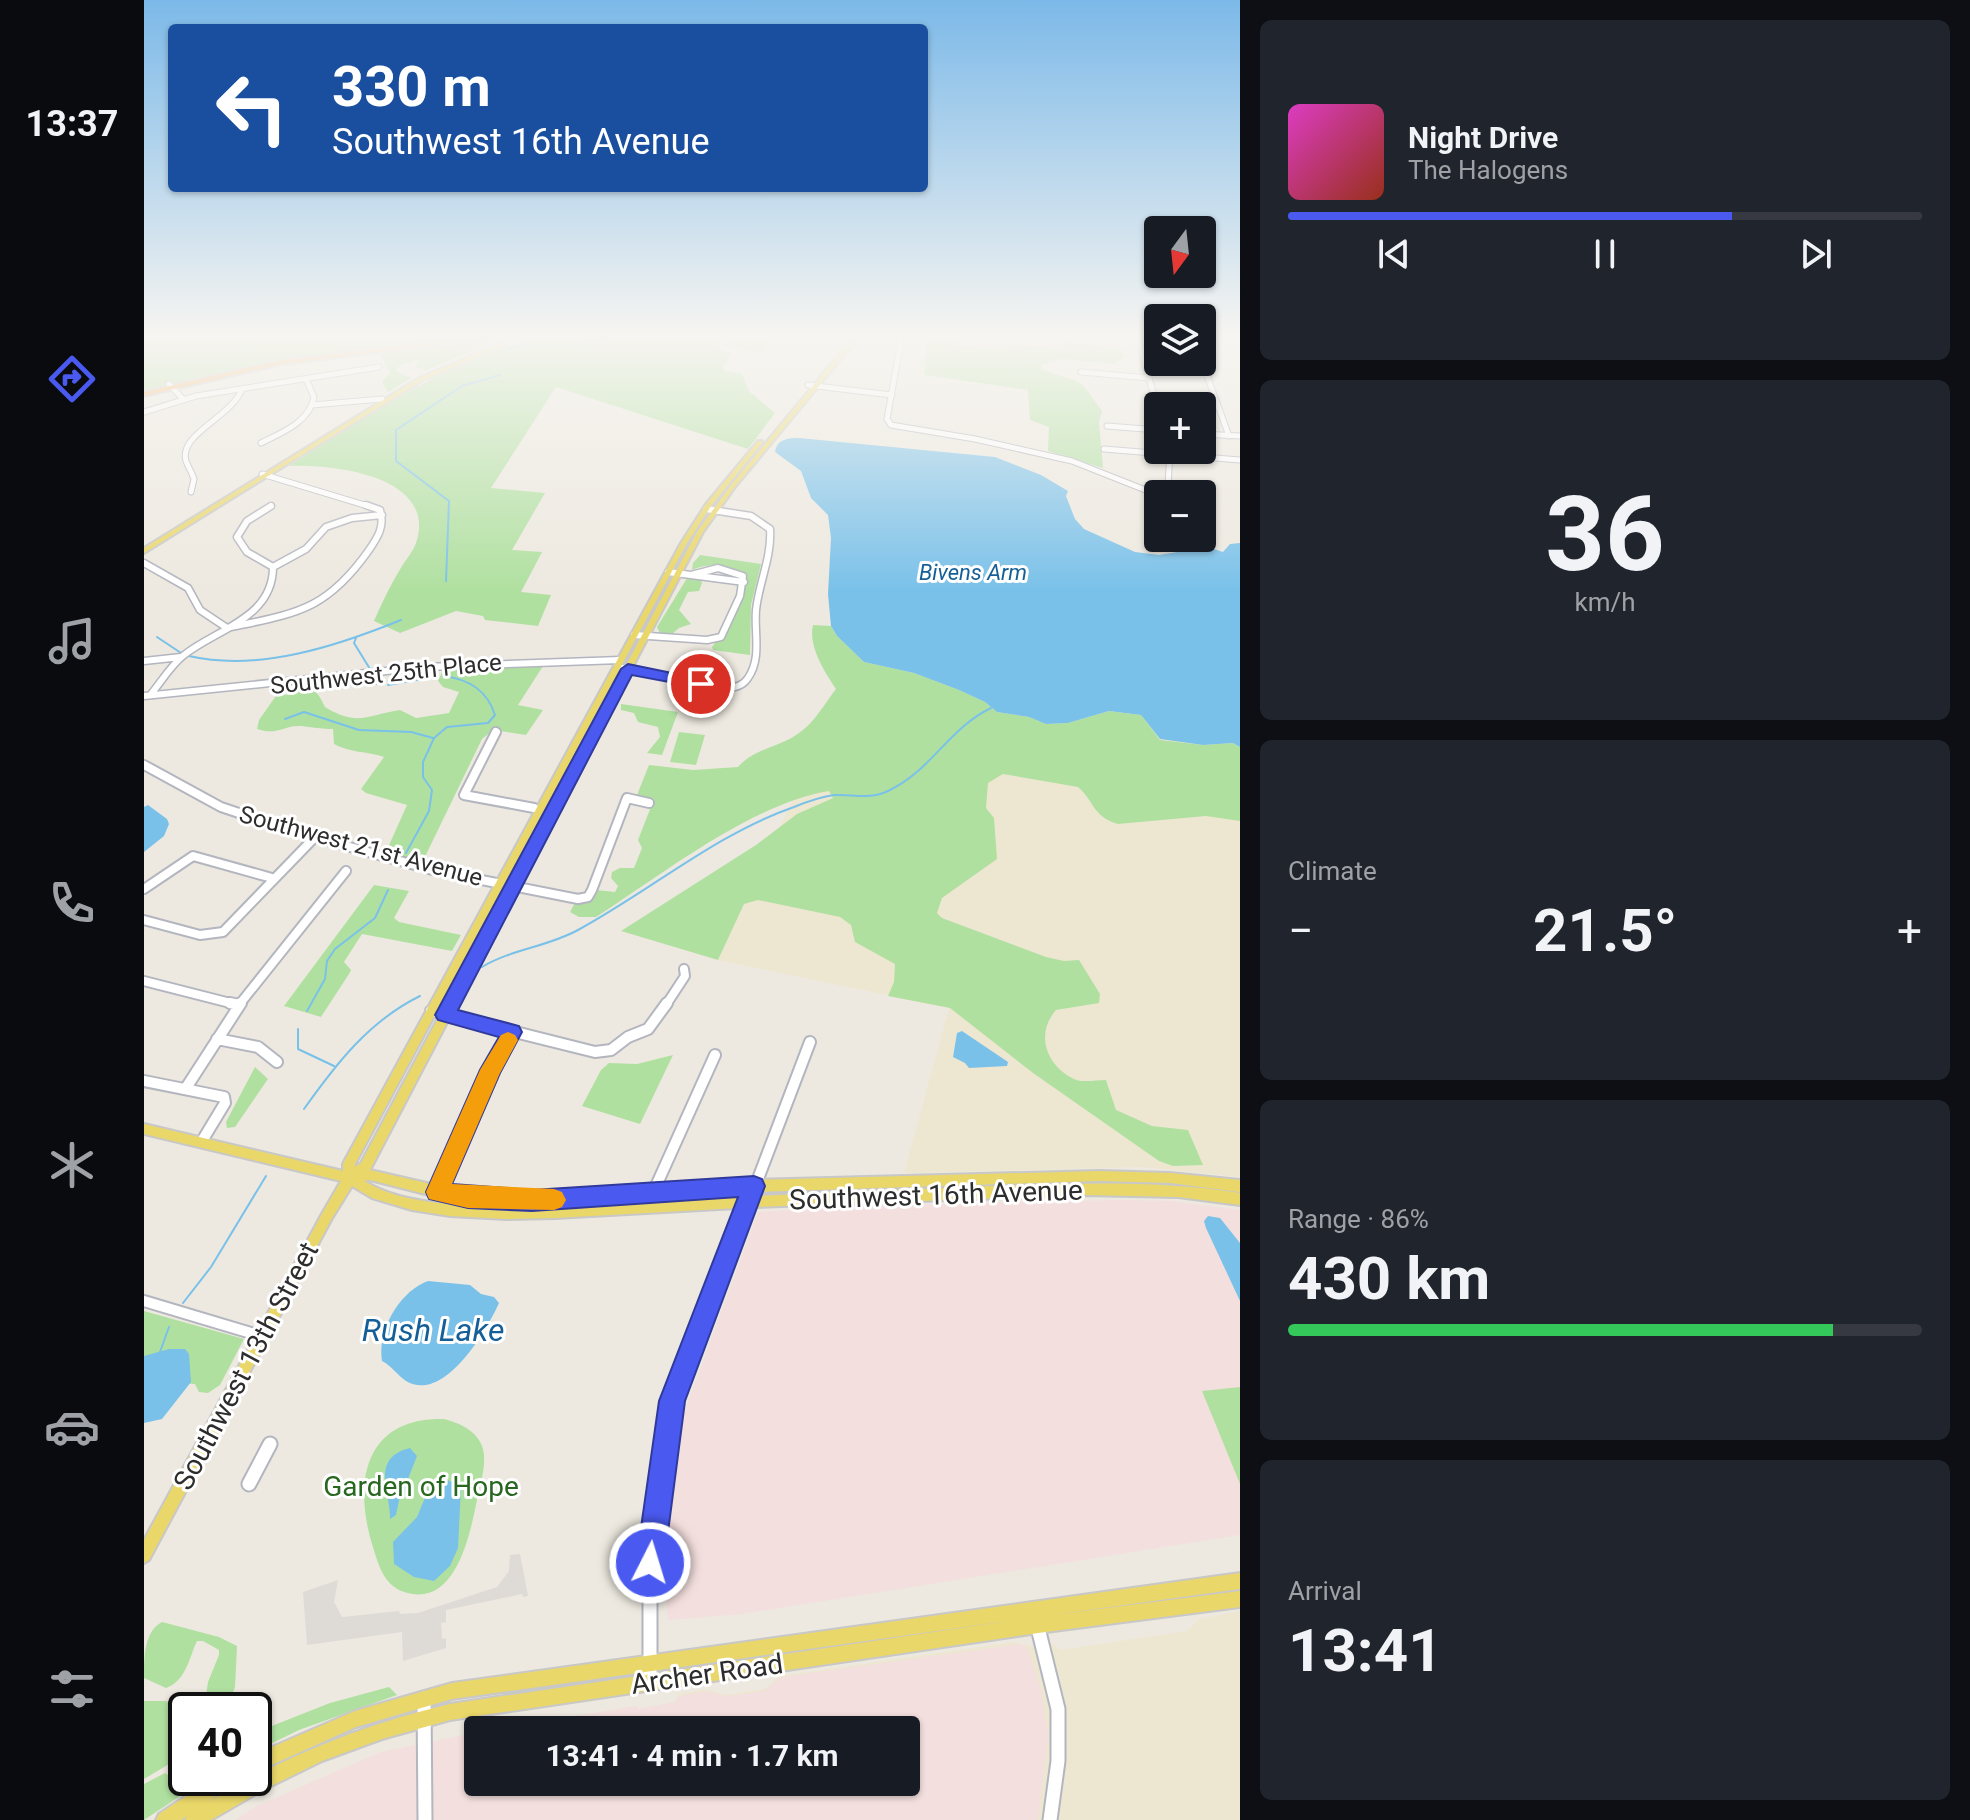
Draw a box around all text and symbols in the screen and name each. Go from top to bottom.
text: 330 m [332,54,491,120]
icon: left [200,56,304,160]
text: 13:37 [26,103,118,145]
text: Night Drive [1408,120,1558,155]
text: Southwest 16th Avenue [332,121,710,163]
text: The Halogens [1408,155,1568,185]
north arrow [1144,216,1216,288]
map controls [1144,216,1216,552]
icon: previous [1372,232,1416,276]
icon: pause [1583,232,1627,276]
icon: next [1794,232,1838,276]
button: layers [1144,304,1216,376]
icon: directions [44,351,100,407]
button: + [1144,392,1216,464]
text: 36 [1545,474,1665,595]
button: − [1144,480,1216,552]
water label: Bivens Arm [919,560,1027,585]
text: km/h [1574,587,1636,617]
icon: music [44,613,100,669]
street label: Southwest 25th Place [269,648,503,700]
pin [667,650,735,718]
icon: arrive [679,662,723,706]
street label: Southwest 21st Avenue [236,800,486,892]
text: Climate [1288,856,1377,886]
icon: phone [44,875,100,931]
text: 21.5° [1533,895,1677,966]
text: − [1288,905,1313,957]
text: + [1897,905,1922,957]
icon: climate [44,1137,100,1193]
street label: Southwest 16th Avenue [789,1173,1083,1217]
text: Range · 86% [1288,1204,1429,1234]
street label: Southwest 13th Street [167,1236,325,1496]
text: 430 km [1288,1243,1490,1314]
water label: Rush Lake [362,1311,504,1349]
icon: car [44,1399,100,1455]
park label: Garden of Hope [323,1470,519,1503]
position arrow [608,1521,692,1605]
text: Arrival [1288,1576,1362,1606]
text: 13:41 [1288,1615,1443,1686]
street label: Archer Road [629,1647,785,1701]
icon: filters [44,1661,100,1717]
speed limit sign: 40 [168,1692,272,1796]
text: 13:41 · 4 min · 1.7 km [545,1738,839,1773]

